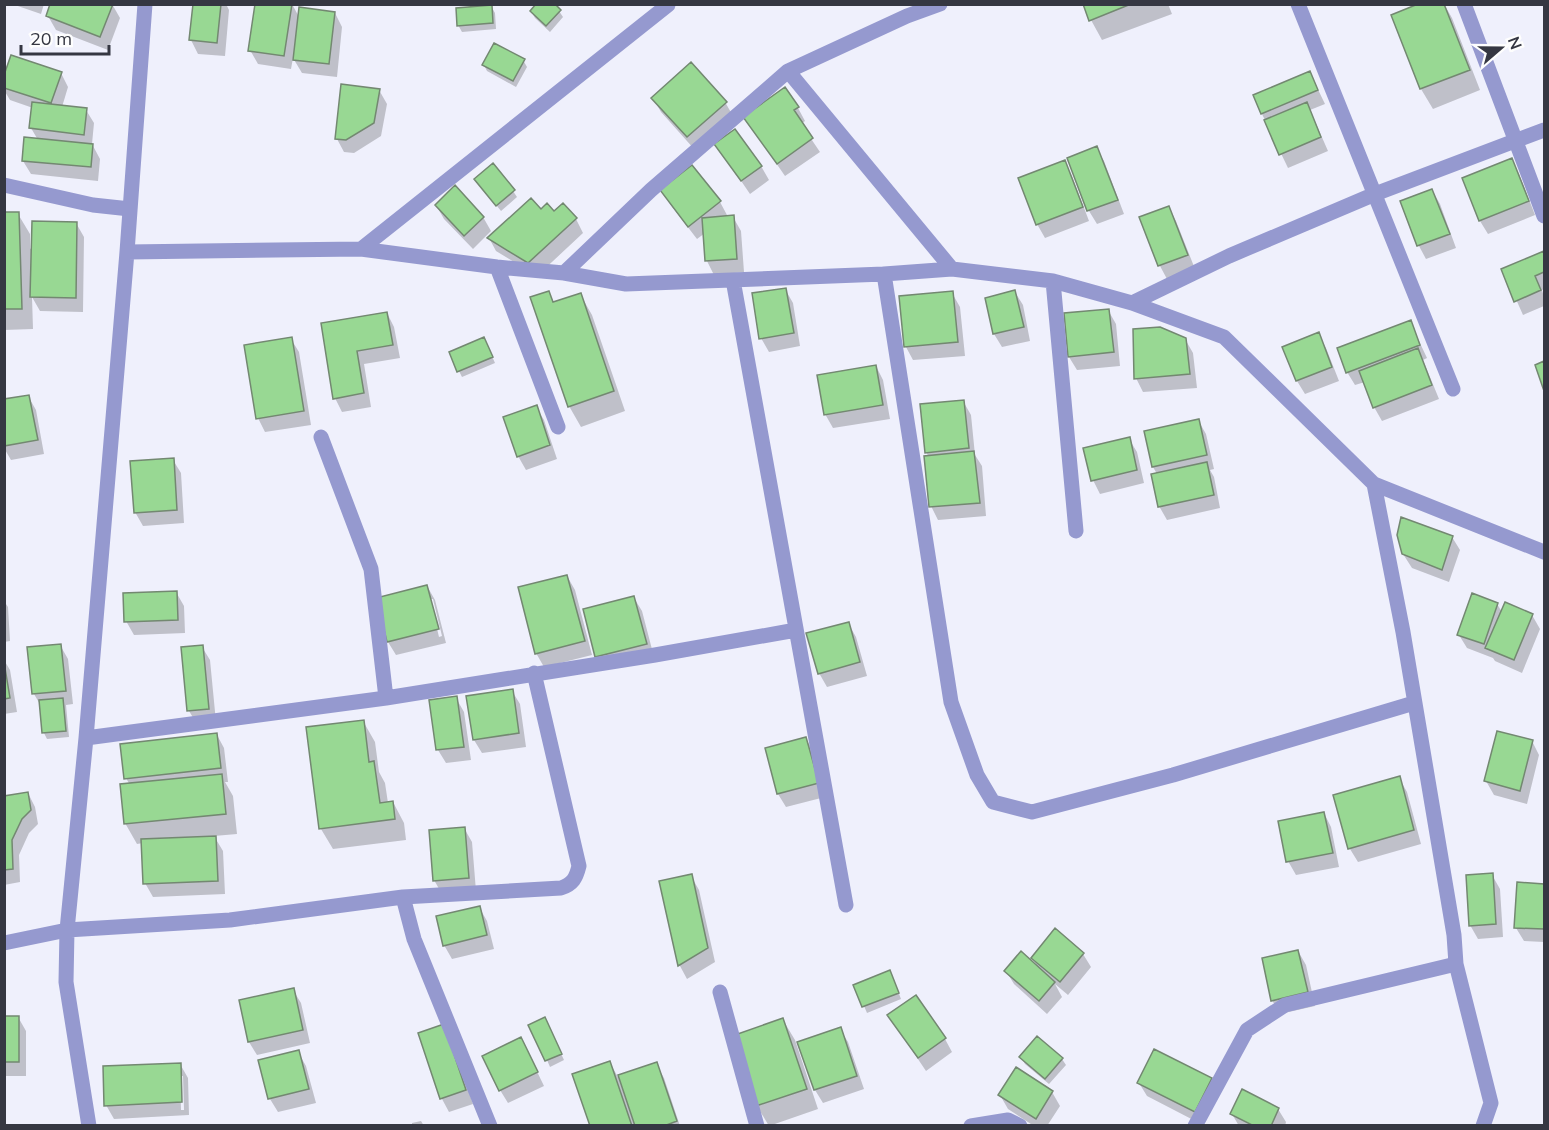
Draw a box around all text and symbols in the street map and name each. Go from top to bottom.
scale bar [21,18,110,56]
north arrow [1471,18,1531,78]
text: 20 m [30,27,72,50]
text: N [1504,34,1527,52]

